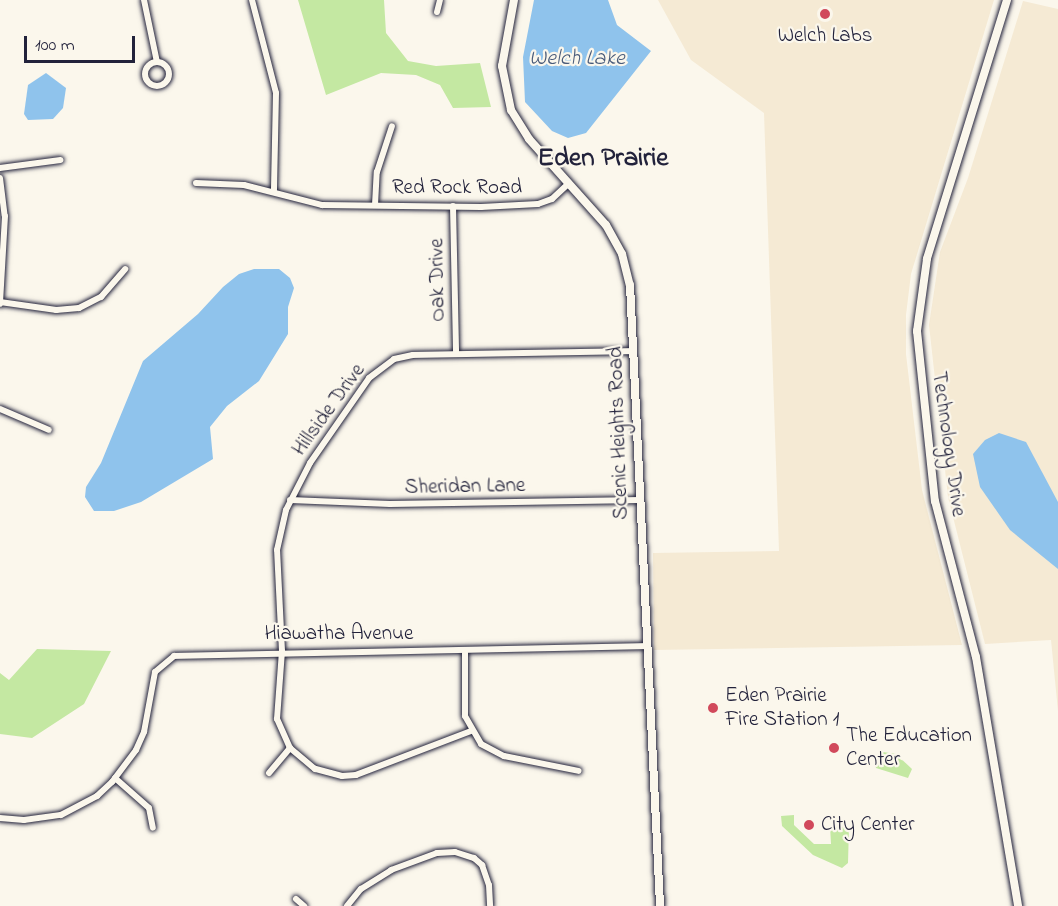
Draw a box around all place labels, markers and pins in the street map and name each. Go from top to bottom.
marker: Welch Labs [818,7,832,21]
place label: Welch Labs [778,23,872,49]
place label: Eden Prairie Fire Station 1 [725,683,839,733]
marker: Eden Prairie Fire Station 1 [706,701,720,715]
place label: The Education Center [846,723,972,773]
marker: The Education Center [827,741,841,755]
place label: City Center [821,812,915,838]
marker: City Center [802,818,816,832]

